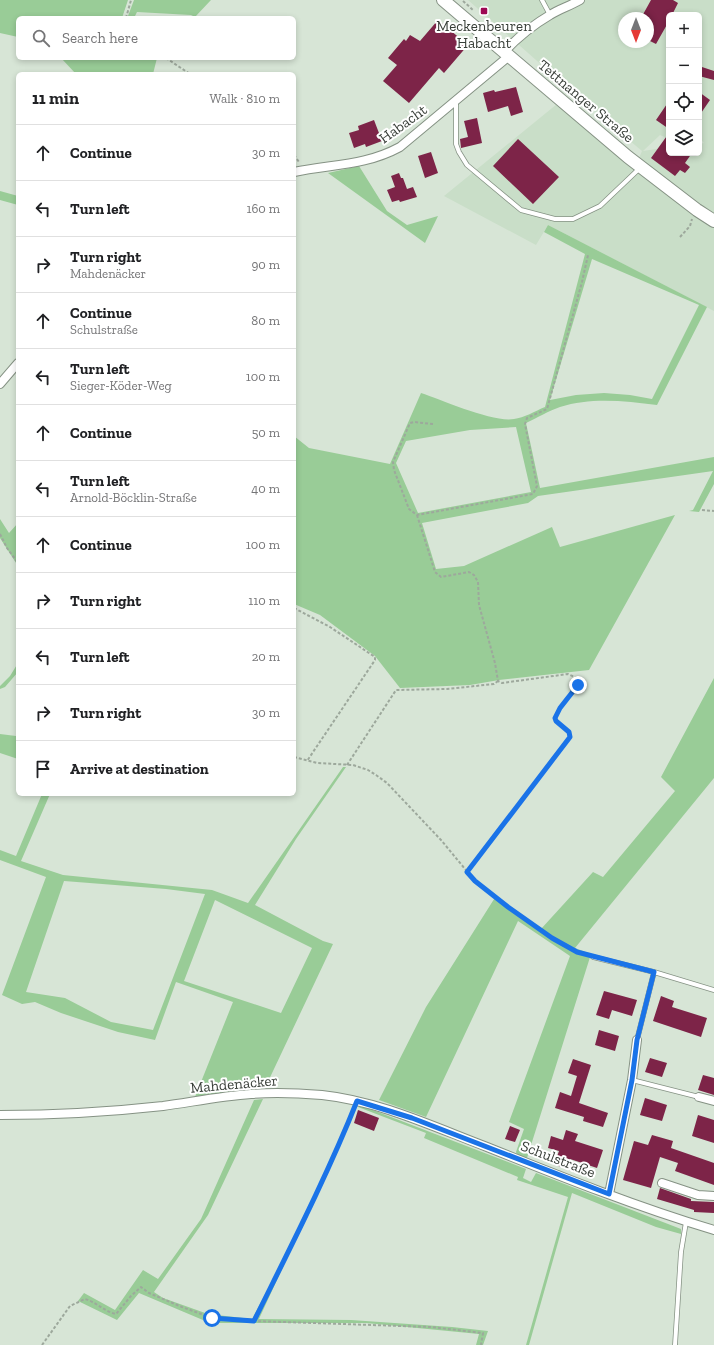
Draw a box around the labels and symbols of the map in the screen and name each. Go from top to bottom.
marker: Meckenbeuren Habacht [479,6,489,16]
north arrow [618,12,654,48]
place label: Meckenbeuren Habacht [436,17,532,52]
street label: Tettnanger Straße [534,56,638,146]
street label: Habacht [376,100,431,147]
route end [569,676,587,694]
street label: Mahdenäcker [190,1071,278,1097]
street label: Schulstraße [518,1137,598,1181]
route start [203,1309,221,1327]

